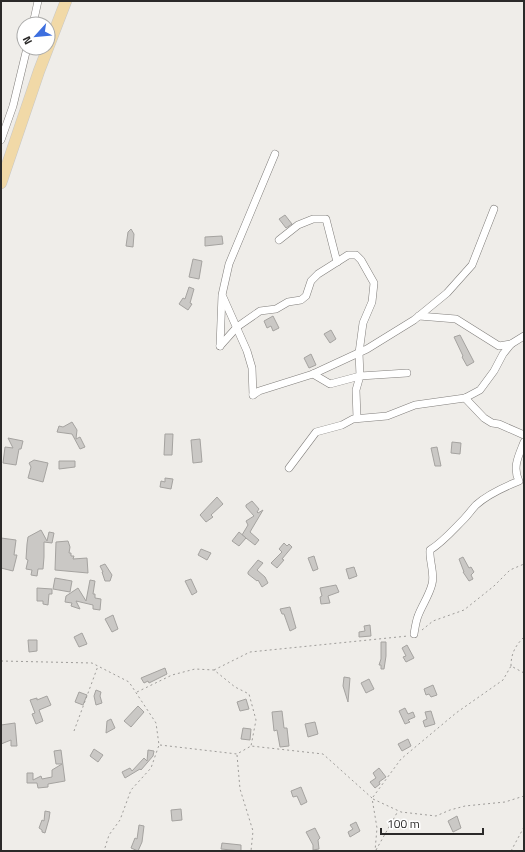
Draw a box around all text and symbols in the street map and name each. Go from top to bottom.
north arrow [16,16,56,56]
text: N [18,34,36,48]
scale bar [381,810,483,836]
text: 100 m [387,814,420,833]

